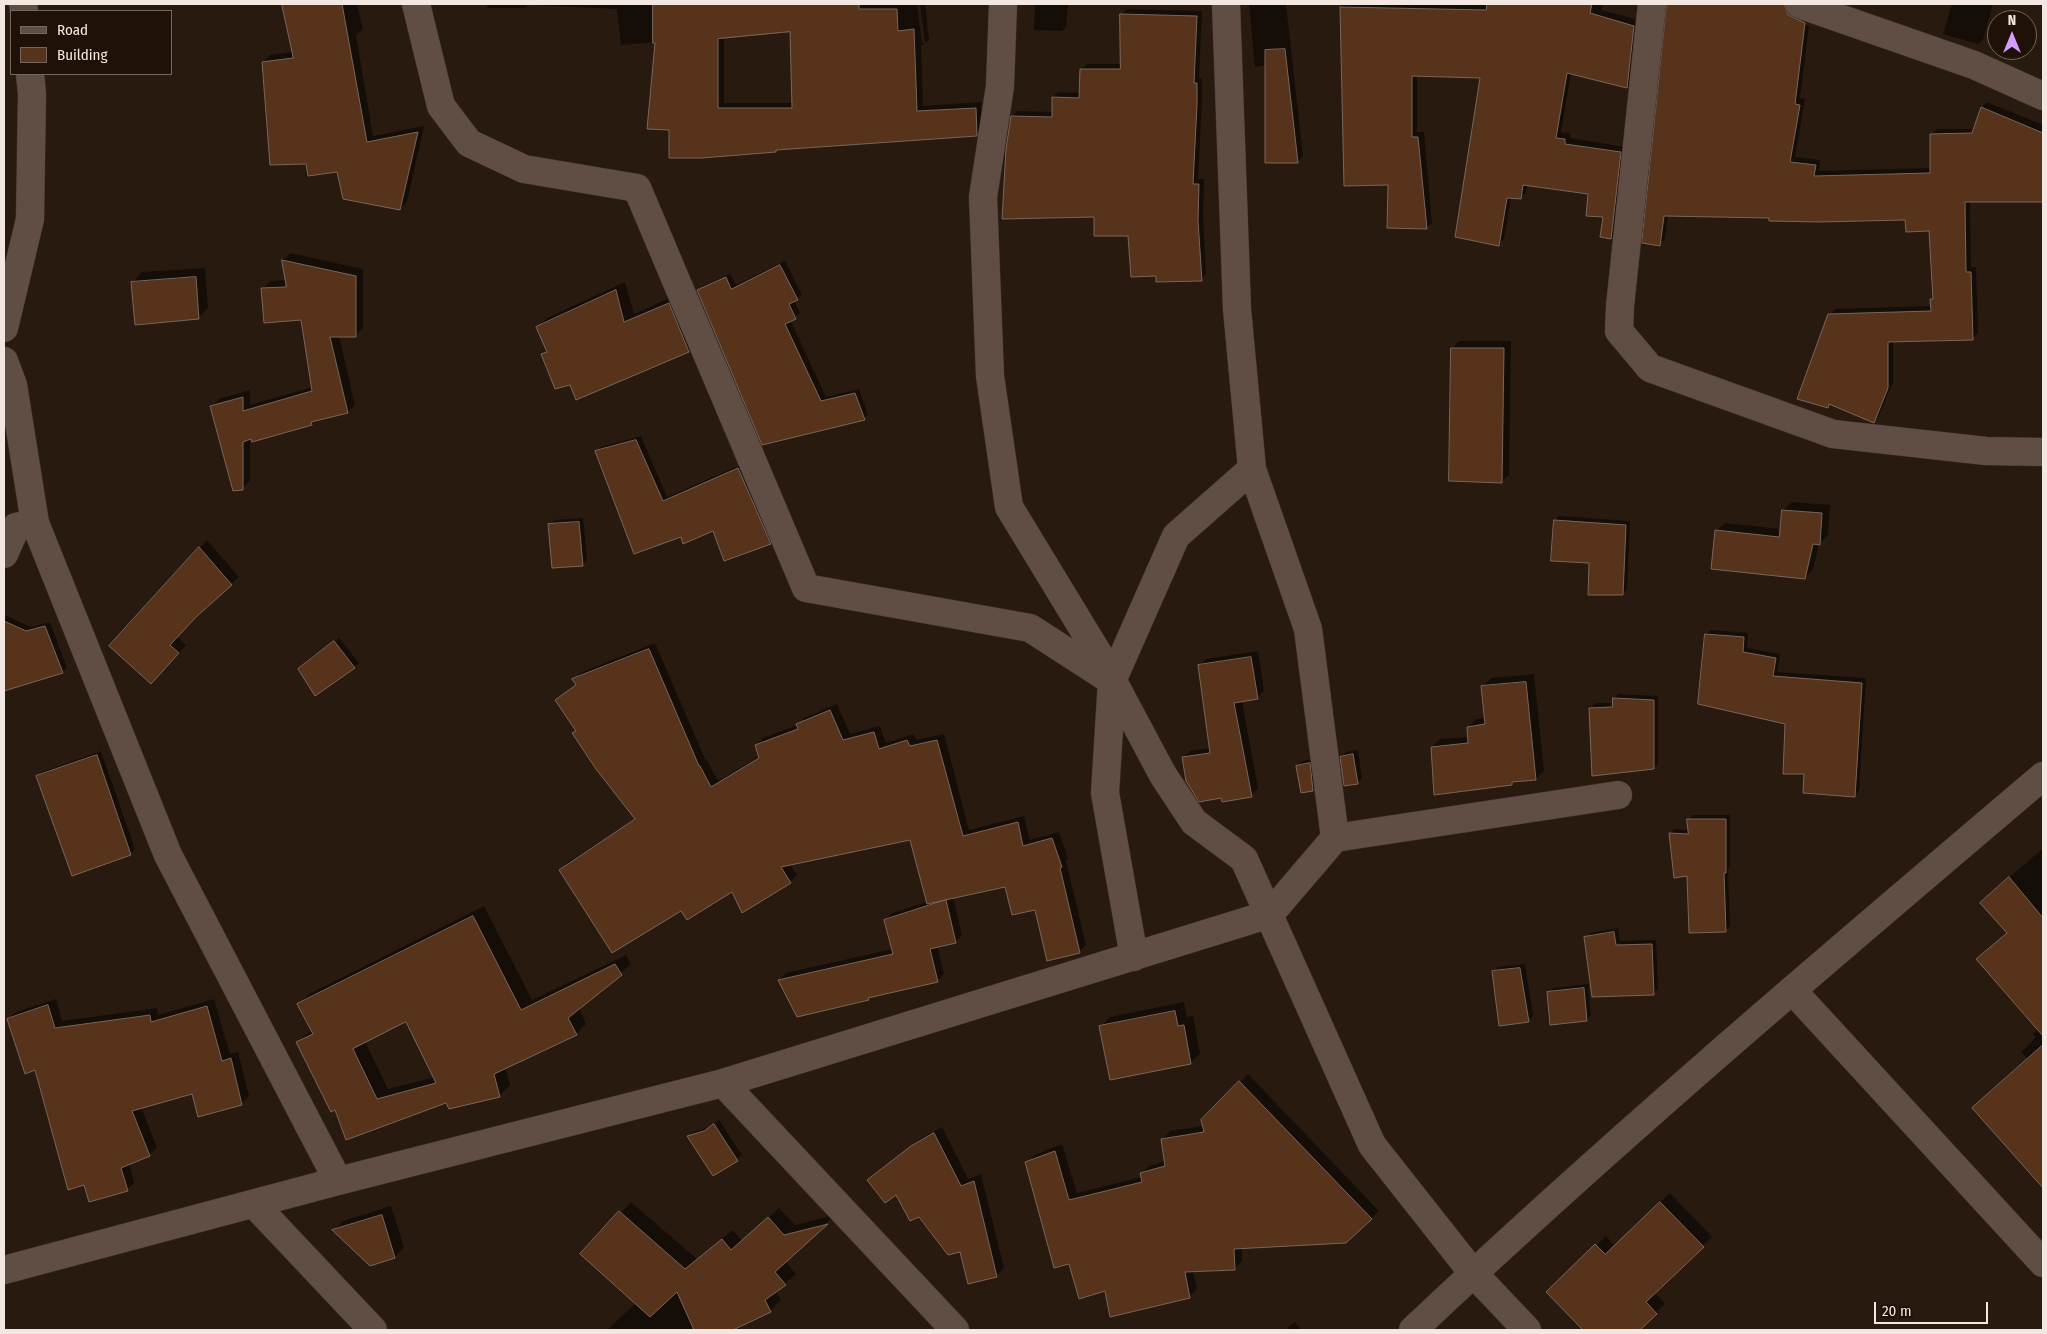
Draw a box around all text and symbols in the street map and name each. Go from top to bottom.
legend [10,10,172,75]
north arrow [1987,10,2037,60]
text: N [2008,12,2016,29]
text: Road [57,21,88,39]
text: Building [57,46,108,64]
scale bar [1877,1292,1991,1324]
text: 20 m [1882,1302,1912,1320]

